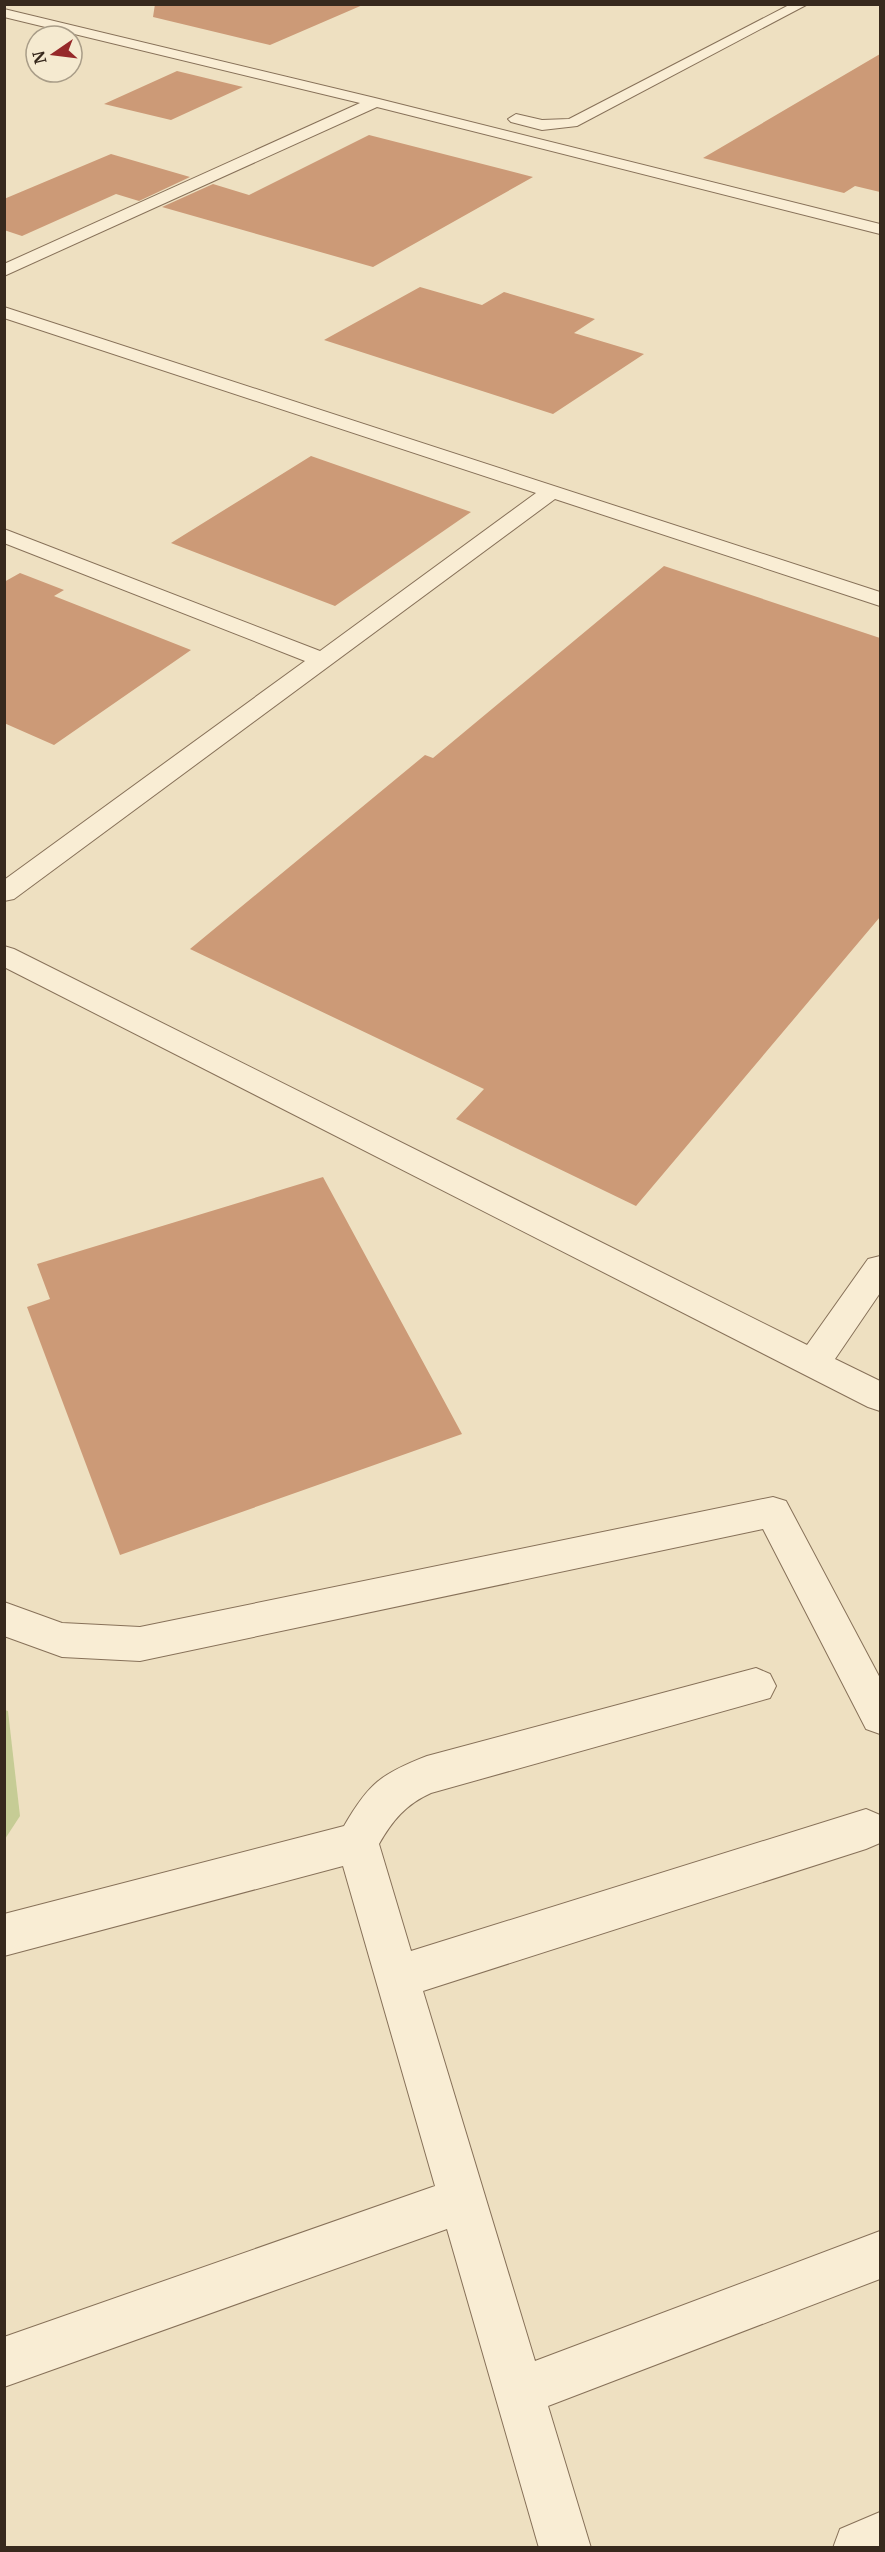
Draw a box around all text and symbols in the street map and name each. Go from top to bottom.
north arrow [24,24,84,84]
text: N [28,49,51,66]

